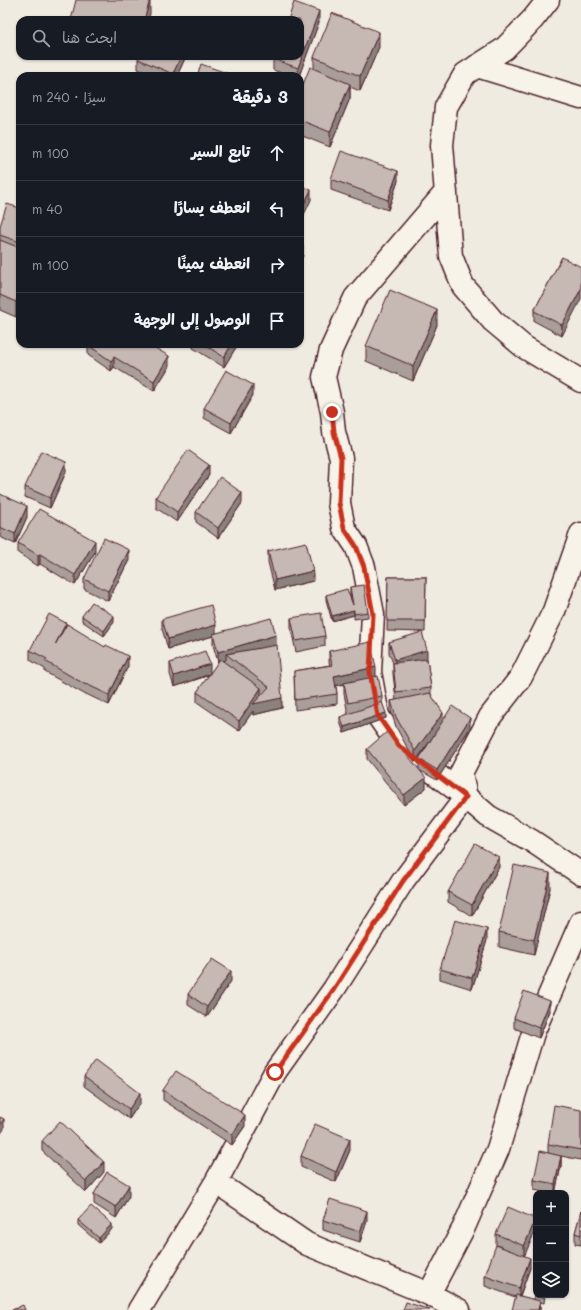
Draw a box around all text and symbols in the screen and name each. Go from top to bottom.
search box [16,16,304,60]
icon: search [30,27,52,49]
text: ابحث هنا [62,27,117,47]
text: 3 دقيقة [232,85,288,107]
text: سيرًا · 240 m [32,88,106,105]
text: تابع السير [191,141,250,161]
icon: ahead [266,142,288,164]
text: 100 m [32,144,68,161]
text: انعطف يسارًا [174,197,250,217]
icon: left [266,198,288,220]
text: 40 m [32,200,62,217]
text: انعطف يمينًا [178,253,250,273]
icon: right [266,254,288,276]
text: 100 m [32,256,68,273]
text: الوصول إلى الوجهة [134,309,250,329]
icon: arrive [266,310,288,332]
route end [323,403,341,421]
route start [266,1063,284,1081]
map controls [533,1190,569,1298]
button: + [533,1190,569,1226]
button: − [533,1226,569,1262]
button: layers [533,1262,569,1298]

